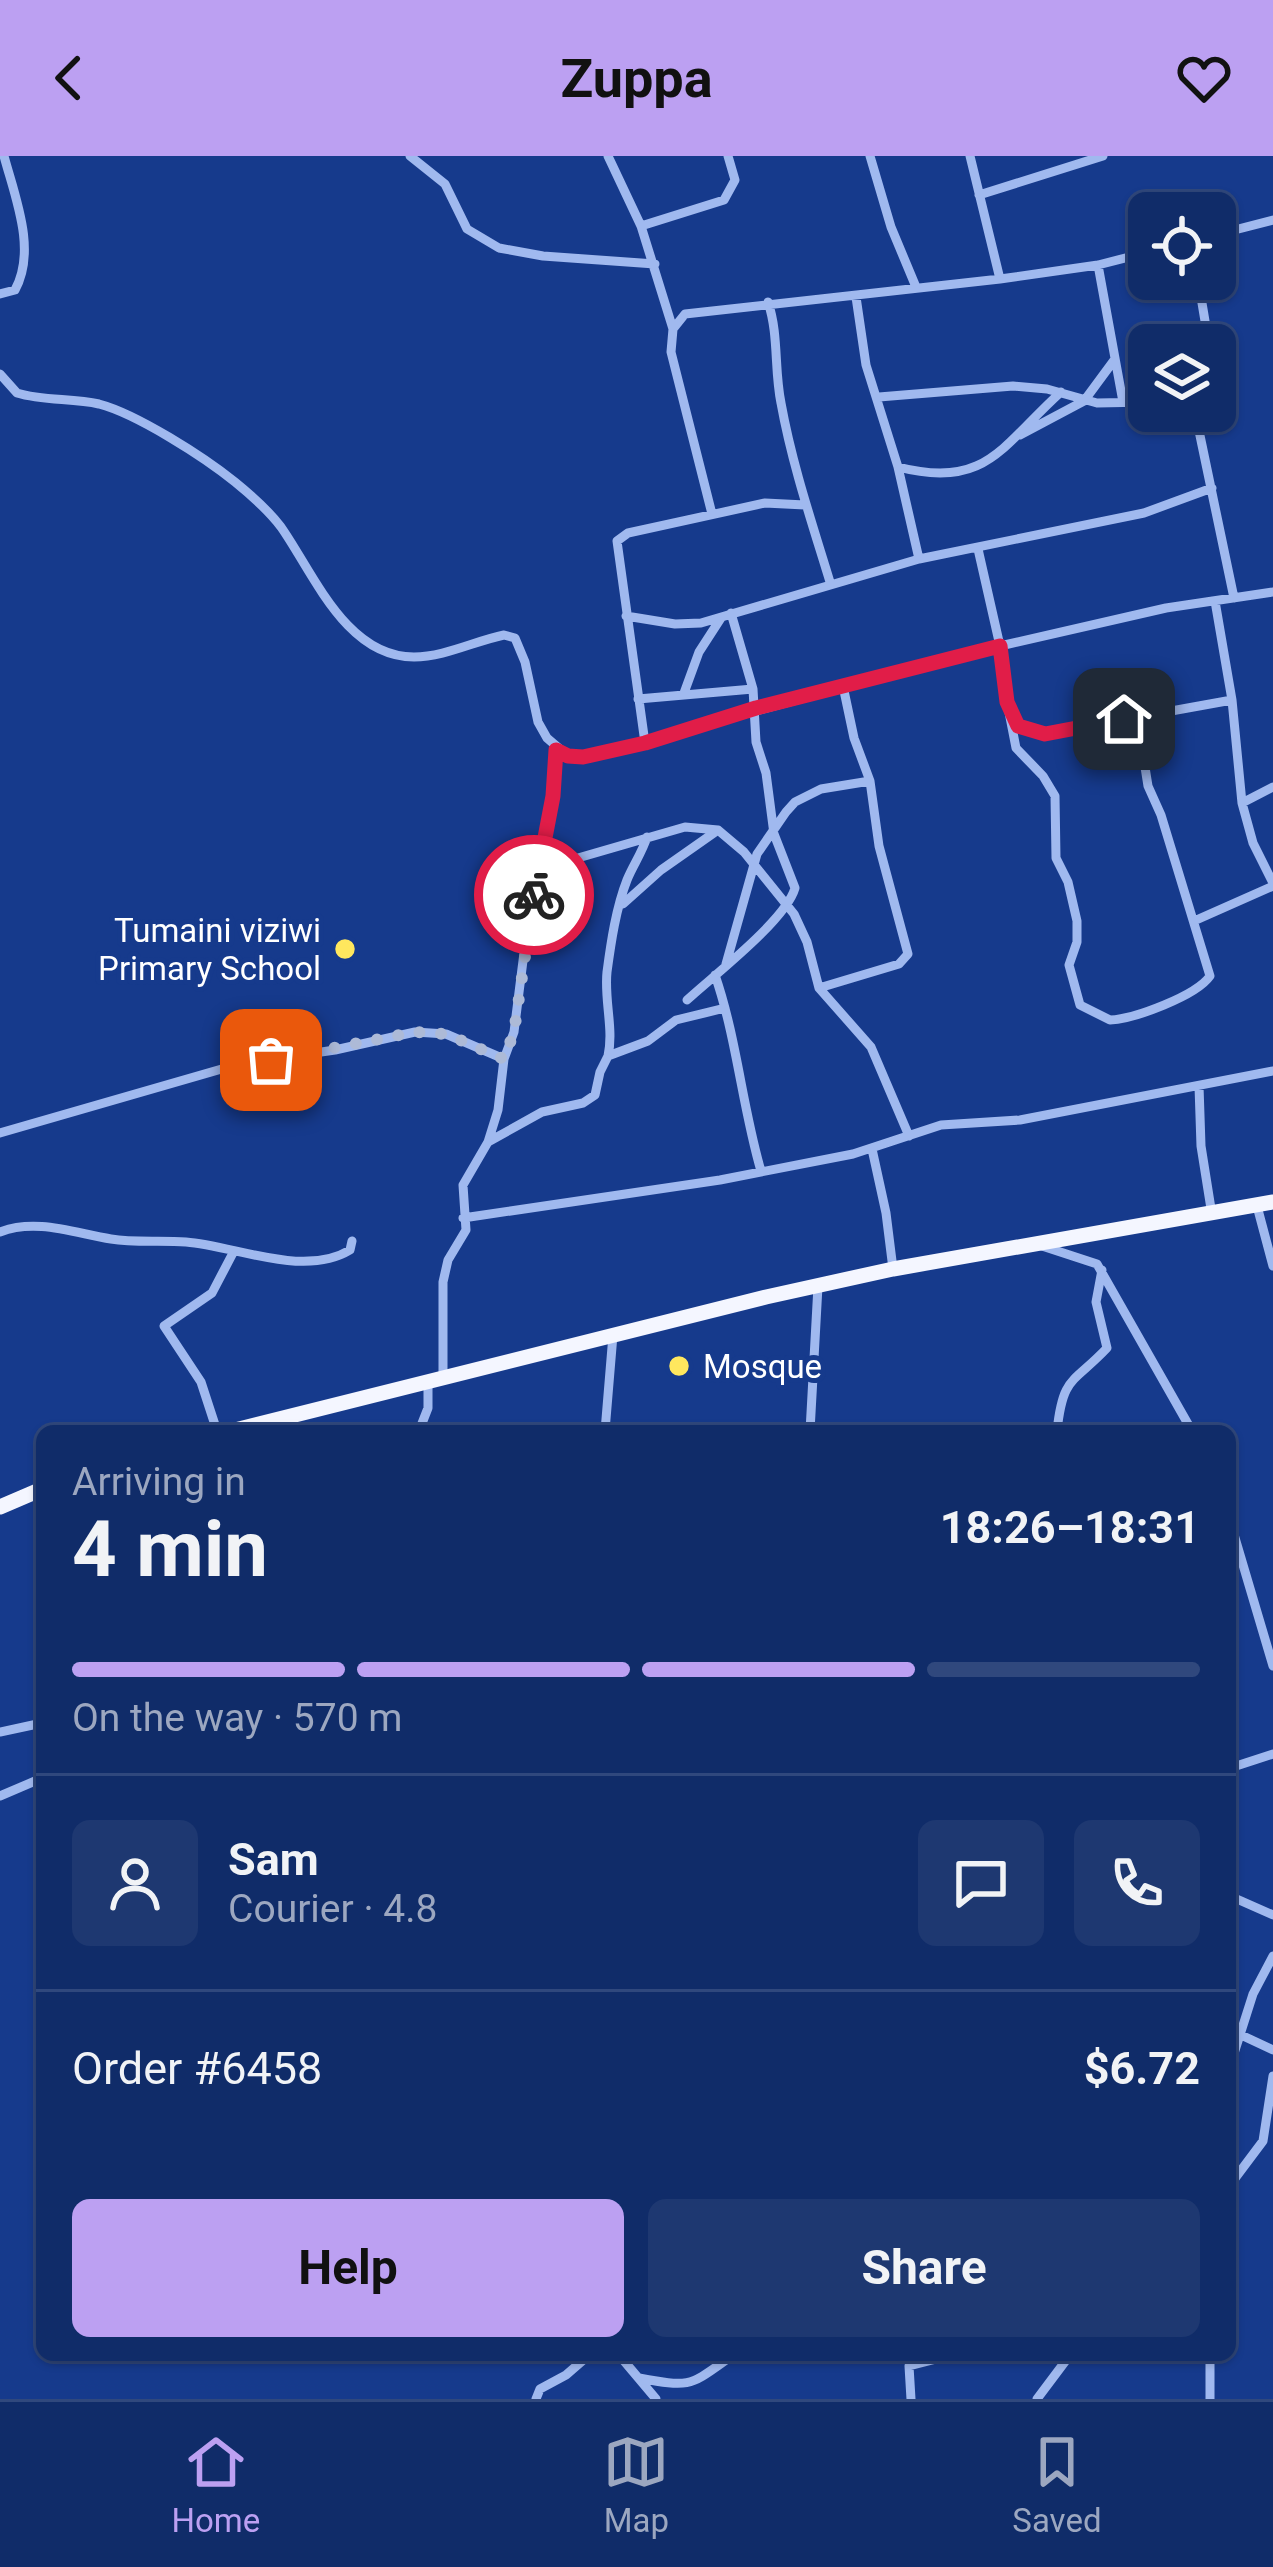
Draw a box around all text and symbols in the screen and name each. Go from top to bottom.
icon: back [36,45,102,111]
icon: heart [1171,45,1237,111]
text: Zuppa [560,47,713,110]
map controls [1128,192,1236,432]
button: locate [1128,192,1236,300]
button: layers [1128,324,1236,432]
pin [1073,668,1175,770]
icon: home [1091,686,1157,752]
courier [474,835,594,955]
icon: bike [501,862,567,928]
place label: Tumaini viziwi Primary School [98,911,321,988]
marker: Tumaini viziwi Primary School [332,936,358,962]
pin [220,1009,322,1111]
icon: bag [238,1027,304,1093]
place label: Mosque [703,1347,822,1386]
marker: Mosque [666,1353,692,1379]
text: Arriving in [72,1459,246,1505]
text: 18:26–18:31 [940,1501,1200,1554]
text: 4 min [72,1504,268,1595]
text: On the way · 570 m [72,1695,403,1741]
button: person [72,1820,198,1946]
button: chat [918,1820,1044,1946]
button: phone [1074,1820,1200,1946]
text: Sam [228,1833,319,1886]
text: Courier · 4.8 [228,1886,437,1932]
text: Order #6458 [72,2042,322,2095]
text: $6.72 [1084,2042,1200,2095]
button: Help [72,2199,624,2337]
button: Share [648,2199,1200,2337]
tab: Home [172,2429,260,2540]
tab: Map [603,2429,669,2540]
tab: Saved [1012,2429,1102,2540]

